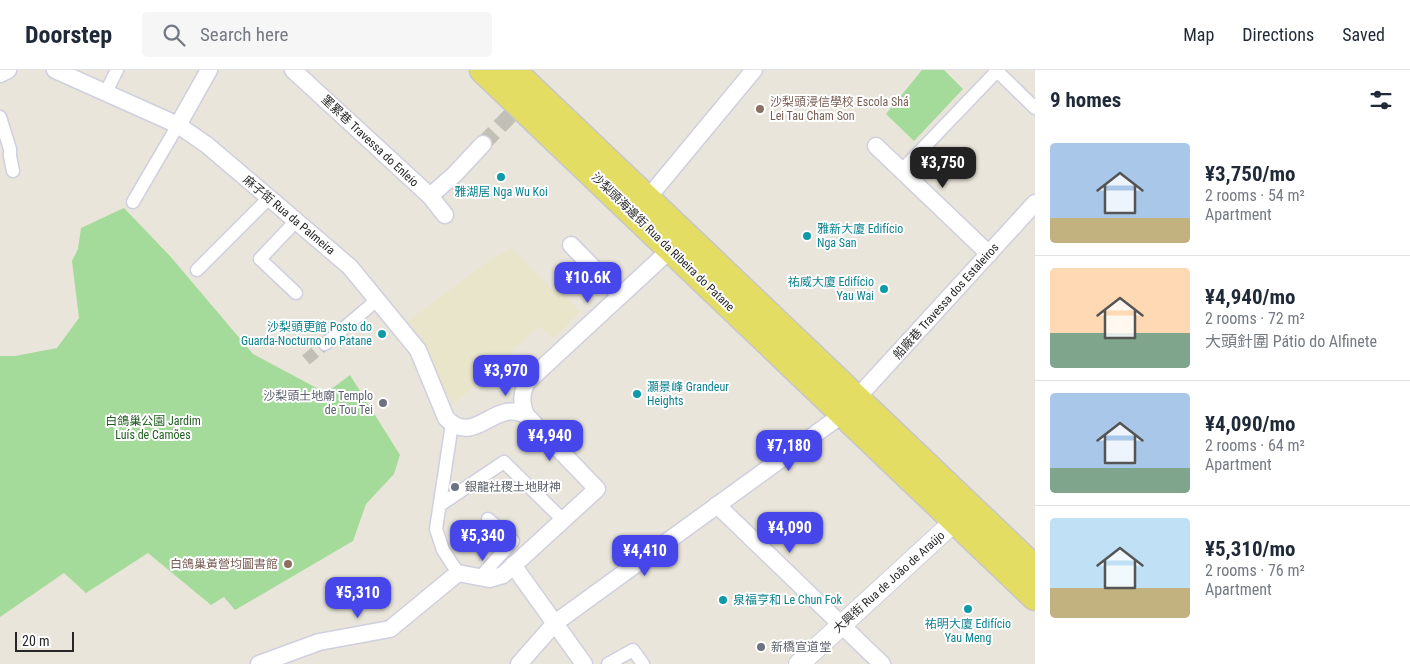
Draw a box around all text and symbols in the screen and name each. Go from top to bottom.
search box [142,12,492,57]
text: Doorstep [25,21,112,49]
icon: search [160,21,188,49]
text: Search here [200,23,288,46]
text: Map [1183,24,1214,45]
text: Directions [1242,24,1314,45]
text: Saved [1342,24,1385,45]
icon: filters [1367,86,1395,114]
text: 9 homes [1050,88,1121,112]
street label: 罣累巷 Travessa do Enleio [319,92,421,190]
place label: 沙梨頭浸信學校 Escola Shá Lei Tau Cham Son [770,95,909,123]
marker: 沙梨頭浸信學校 Escola Shá Lei Tau Cham Son [754,103,766,115]
pin: ¥3,750 [902,146,984,189]
text: ¥3,750 [921,153,965,172]
text: ¥3,750/mo [1205,162,1296,186]
icon: home [1090,163,1150,223]
street label: 沙梨頭海邊街 Rua da Ribeira do Patane [589,170,738,314]
marker: 雅湖居 Nga Wu Koi [495,171,507,183]
street label: 麻子街 Rua da Palmeira [240,172,338,258]
place label: 雅湖居 Nga Wu Koi [454,185,548,199]
text: 2 rooms · 54 m² [1205,186,1305,205]
text: Apartment [1205,205,1272,224]
place label: 雅新大廈 Edifício Nga San [817,222,903,250]
marker: 雅新大廈 Edifício Nga San [801,230,813,242]
street label: 船廠巷 Travessa dos Estaleiros [890,240,1002,362]
pin: ¥10.6K [547,262,629,304]
text: ¥10.6K [565,268,611,287]
place label: 祐威大廈 Edifício Yau Wai [788,275,874,303]
marker: 祐威大廈 Edifício Yau Wai [878,283,890,295]
text: ¥4,940/mo [1205,285,1296,309]
icon: home [1090,288,1150,348]
text: 2 rooms · 72 m² [1205,309,1305,328]
place label: 沙梨頭更館 Posto do Guarda-Nocturno no Patane [241,320,372,348]
marker: 沙梨頭更館 Posto do Guarda-Nocturno no Patane [376,328,388,340]
text: 大頭針圍 Pátio do Alfinete [1205,332,1377,351]
pin: ¥3,970 [465,354,547,397]
text: ¥3,970 [484,361,528,380]
place label: 灝景峰 Grandeur Heights [647,380,729,408]
marker: 灝景峰 Grandeur Heights [631,388,643,400]
place label: 沙梨頭土地廟 Templo de Tou Tei [263,389,373,417]
marker: 沙梨頭土地廟 Templo de Tou Tei [377,397,389,409]
text: ¥4,090/mo [1205,412,1296,436]
icon: home [1090,413,1150,473]
park label: 白鴿巢公園 Jardim Luís de Camões [105,414,201,442]
pin: ¥4,940 [509,420,591,462]
text: ¥4,940 [528,426,572,445]
pin: ¥7,180 [748,430,830,472]
text: ¥7,180 [767,436,811,455]
text: 2 rooms · 64 m² [1205,436,1305,455]
text: Apartment [1205,455,1272,474]
place label: 銀龍社稷土地財神 [465,480,561,494]
marker: 銀龍社稷土地財神 [449,481,461,493]
pin: ¥4,090 [749,512,831,554]
text: ¥4,090 [768,518,812,537]
pin: ¥5,340 [442,520,524,562]
text: ¥5,340 [461,526,505,545]
street label: 大興街 Rua de João de Araújo [830,528,948,636]
pin: ¥4,410 [604,534,686,577]
text: ¥5,310/mo [1205,537,1296,561]
icon: home [1090,538,1150,598]
text: ¥4,410 [623,541,667,560]
place label: 白鴿巢黃營均圖書館 [170,557,278,571]
marker: 白鴿巢黃營均圖書館 [282,558,294,570]
text: 2 rooms · 76 m² [1205,561,1305,580]
pin: ¥5,310 [317,576,399,619]
text: Apartment [1205,580,1272,599]
text: ¥5,310 [336,583,380,602]
place label: 泉福亨和 Le Chun Fok [733,593,842,607]
marker: 泉福亨和 Le Chun Fok [717,594,729,606]
marker: 祐明大廈 Edifício Yau Meng [962,603,974,615]
place label: 祐明大廈 Edifício Yau Meng [925,617,1011,645]
scale bar [15,629,74,652]
text: 20 m [22,633,50,649]
place label: 新橋宣道堂 [771,640,831,654]
marker: 新橋宣道堂 [755,641,767,653]

